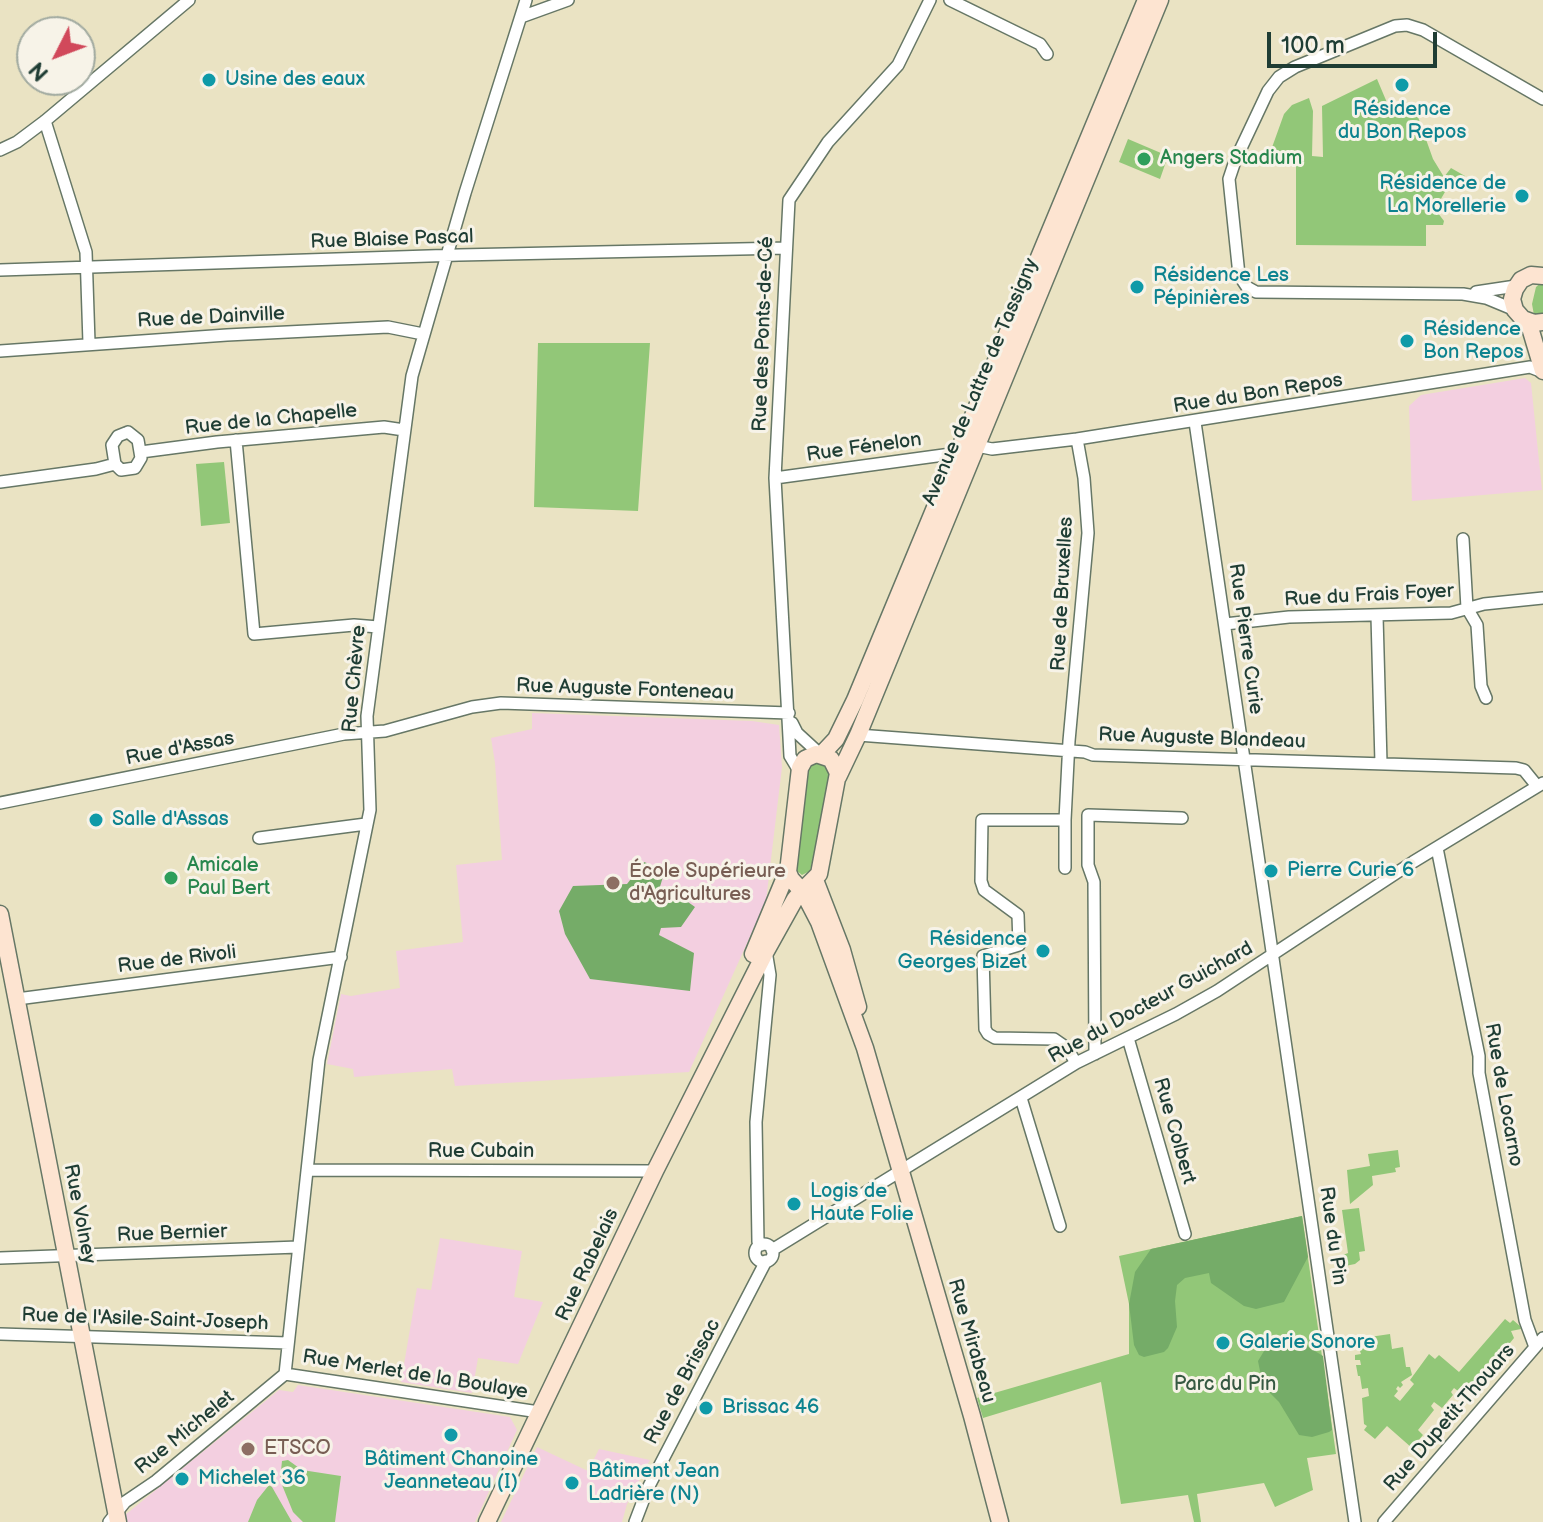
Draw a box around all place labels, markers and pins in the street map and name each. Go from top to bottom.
place label: Usine des eaux [225,68,365,92]
marker: Usine des eaux [200,71,218,89]
marker: Résidence du Bon Repos [1393,76,1411,94]
place label: Résidence du Bon Repos [1338,98,1466,145]
place label: Angers Stadium [1160,147,1302,171]
marker: Angers Stadium [1135,150,1153,168]
place label: Résidence de La Morellerie [1379,172,1506,219]
marker: Résidence de La Morellerie [1513,187,1531,205]
place label: Résidence Les Pépinières [1153,264,1289,311]
marker: Résidence Les Pépinières [1128,278,1146,296]
place label: Résidence Bon Repos [1423,318,1524,365]
marker: Résidence Bon Repos [1398,332,1416,350]
place label: Salle d'Assas [112,808,229,832]
marker: Salle d'Assas [87,811,105,829]
place label: Amicale Paul Bert [187,854,270,901]
place label: Pierre Curie 6 [1287,859,1414,883]
place label: École Supérieure d'Agricultures [629,860,786,907]
marker: Pierre Curie 6 [1262,862,1280,880]
marker: Amicale Paul Bert [162,869,180,887]
marker: École Supérieure d'Agricultures [604,874,622,892]
place label: Résidence Georges Bizet [898,928,1027,975]
marker: Résidence Georges Bizet [1034,942,1052,960]
place label: Logis de Haute Folie [810,1180,914,1227]
marker: Logis de Haute Folie [785,1195,803,1213]
place label: Galerie Sonore [1239,1331,1375,1355]
marker: Galerie Sonore [1214,1334,1232,1352]
place label: Brissac 46 [722,1396,819,1420]
marker: Brissac 46 [697,1399,715,1417]
marker: Bâtiment Chanoine Jeanneteau (I) [442,1426,460,1444]
place label: ETSCO [264,1437,331,1461]
marker: ETSCO [239,1440,257,1458]
place label: Bâtiment Chanoine Jeanneteau (I) [364,1448,538,1495]
place label: Bâtiment Jean Ladrière (N) [588,1460,720,1507]
place label: Michelet 36 [198,1467,306,1491]
marker: Michelet 36 [173,1470,191,1488]
marker: Bâtiment Jean Ladrière (N) [563,1474,581,1492]

